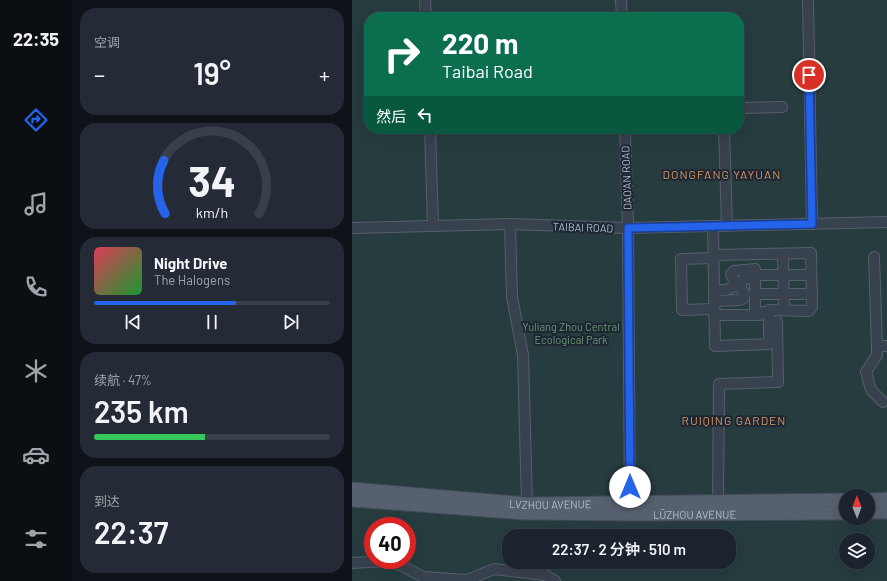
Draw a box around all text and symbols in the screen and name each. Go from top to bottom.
text: 220 m [442,26,518,60]
text: 22:35 [13,28,59,50]
icon: right [376,28,428,80]
text: 空调 [94,34,120,50]
text: 19° [193,55,231,91]
pin [792,58,826,92]
text: Taibai Road [442,60,533,82]
text: − [94,61,105,87]
text: + [319,61,330,87]
icon: arrive [798,64,820,86]
icon: left [414,104,436,126]
icon: directions [22,106,50,134]
text: 然后 [376,107,406,125]
street label: DAO'AN ROAD [618,146,634,210]
text: 34 [188,155,236,205]
district label: DONGFANG YAYUAN [663,167,781,181]
icon: music [22,190,50,218]
text: km/h [196,203,228,220]
street label: TAIBAI ROAD [553,219,614,235]
text: Night Drive [154,254,227,272]
text: The Halogens [154,272,230,288]
icon: phone [22,273,50,301]
icon: previous [122,311,144,333]
icon: pause [201,311,223,333]
icon: next [280,311,302,333]
park label: Yuliang Zhou Central Ecological Park [522,320,620,346]
icon: climate [22,357,50,385]
text: 续航 · 47% [94,372,152,388]
text: 235 km [94,393,189,429]
district label: RUIQING GARDEN [682,413,786,427]
icon: car [22,441,50,469]
position arrow [609,466,651,508]
north arrow [839,489,875,525]
map controls [839,489,875,569]
text: 到达 [94,493,120,509]
street label: LVZHOU AVENUE [509,496,592,511]
street label: LÜZHOU AVENUE [653,506,736,520]
text: 22:37 [94,514,168,550]
speed limit sign: 40 [364,517,416,569]
icon: filters [22,525,50,553]
button: layers [839,533,875,569]
text: 22:37 · 2 分钟 · 510 m [552,540,686,558]

